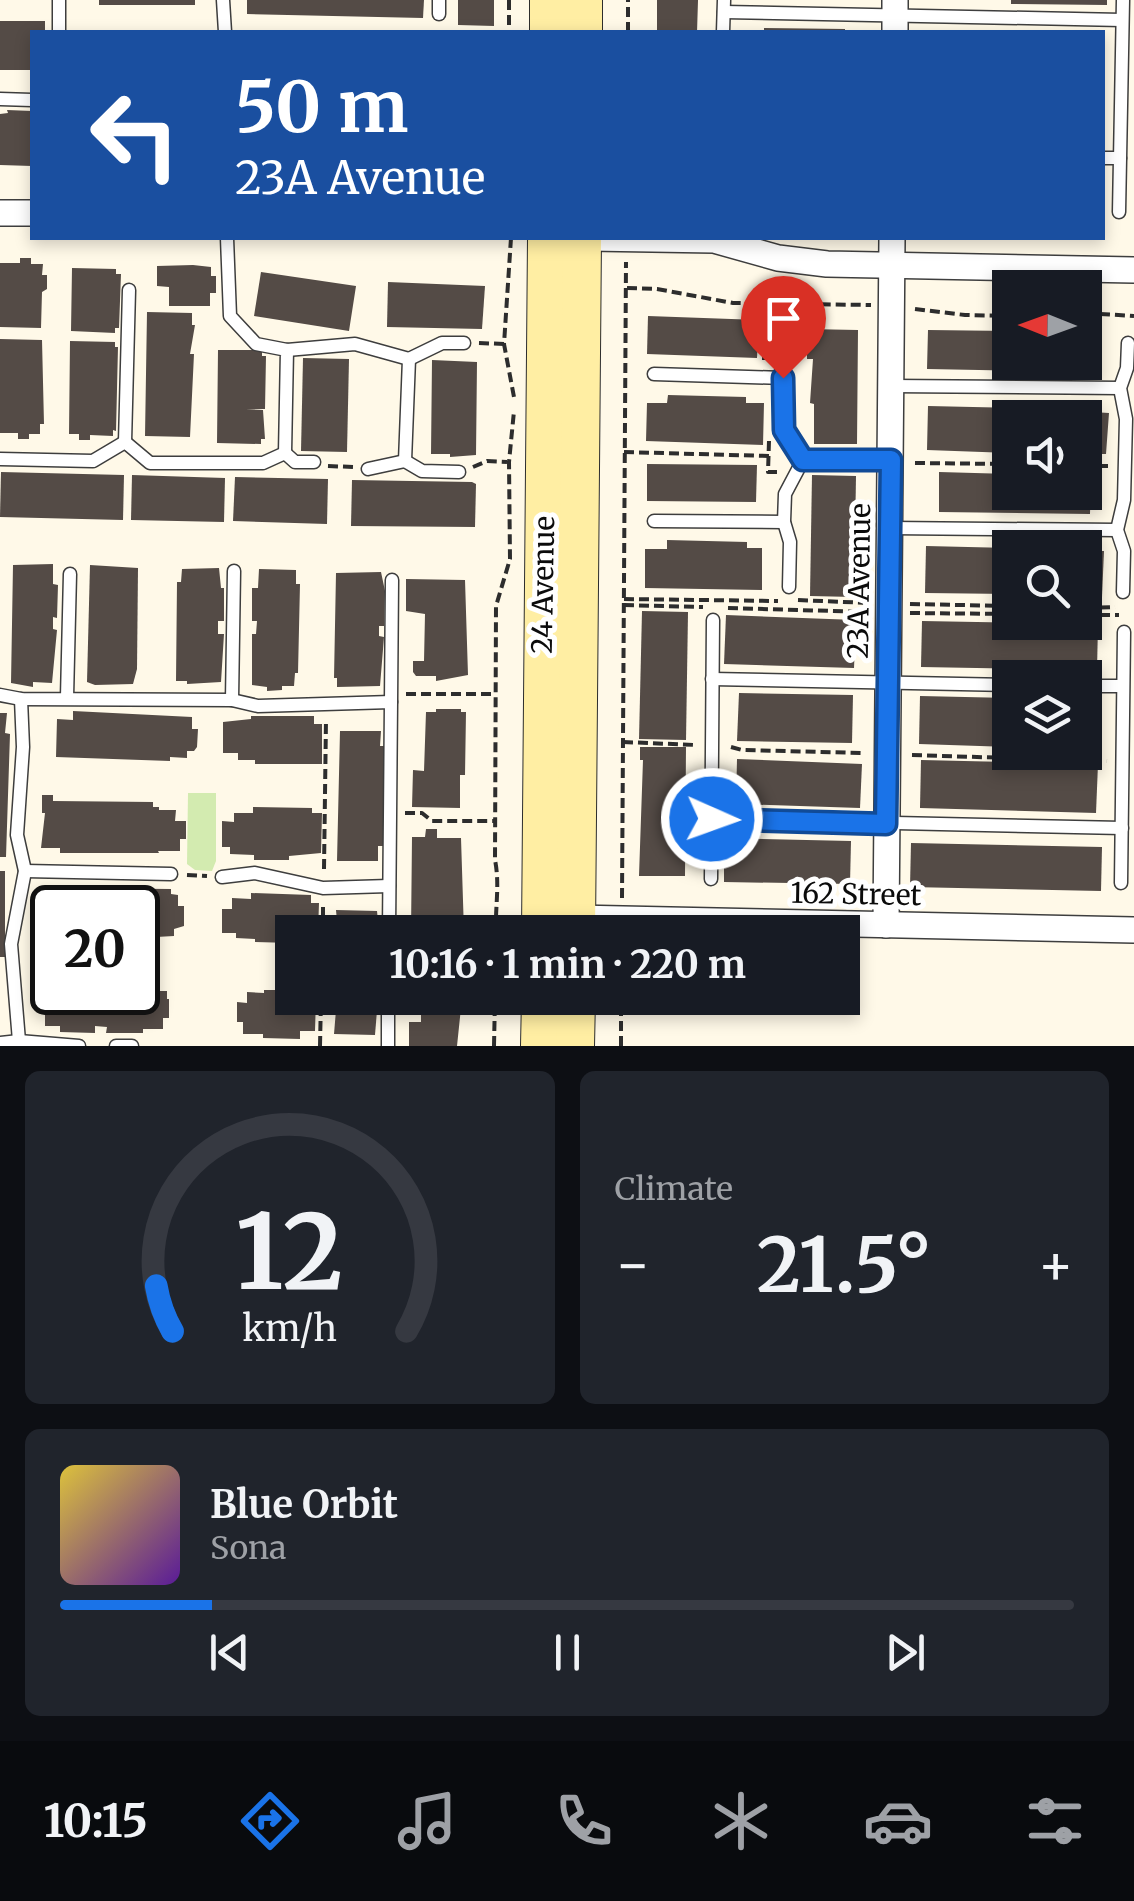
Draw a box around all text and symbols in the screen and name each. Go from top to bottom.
text: 50 m [235,63,408,151]
icon: left [70,70,200,200]
text: 23A Avenue [235,150,485,206]
north arrow [992,270,1102,380]
map controls [992,270,1102,770]
pin [741,276,826,379]
icon: arrive [756,291,811,346]
button: sound [992,400,1102,510]
street label: 23A Avenue [840,503,878,659]
street label: 24 Avenue [524,516,562,654]
button: search [992,530,1102,640]
button: layers [992,660,1102,770]
position arrow [660,767,764,871]
street label: 162 Street [790,875,922,913]
speed limit sign: 20 [30,885,160,1015]
text: 10:16 · 1 min · 220 m [389,941,746,988]
text: Climate [615,1169,733,1209]
text: 12 [235,1187,344,1317]
text: 21.5° [757,1218,932,1312]
text: − [615,1230,651,1299]
text: + [1037,1230,1074,1299]
text: km/h [242,1306,337,1351]
text: Blue Orbit [210,1481,398,1528]
text: Sona [210,1528,286,1568]
icon: previous [202,1625,257,1680]
icon: pause [540,1625,595,1680]
icon: next [878,1625,933,1680]
icon: directions [235,1786,305,1856]
icon: music [392,1786,462,1856]
icon: phone [549,1786,619,1856]
icon: climate [706,1786,776,1856]
icon: car [863,1786,933,1856]
icon: filters [1020,1786,1090,1856]
text: 10:15 [44,1793,148,1849]

